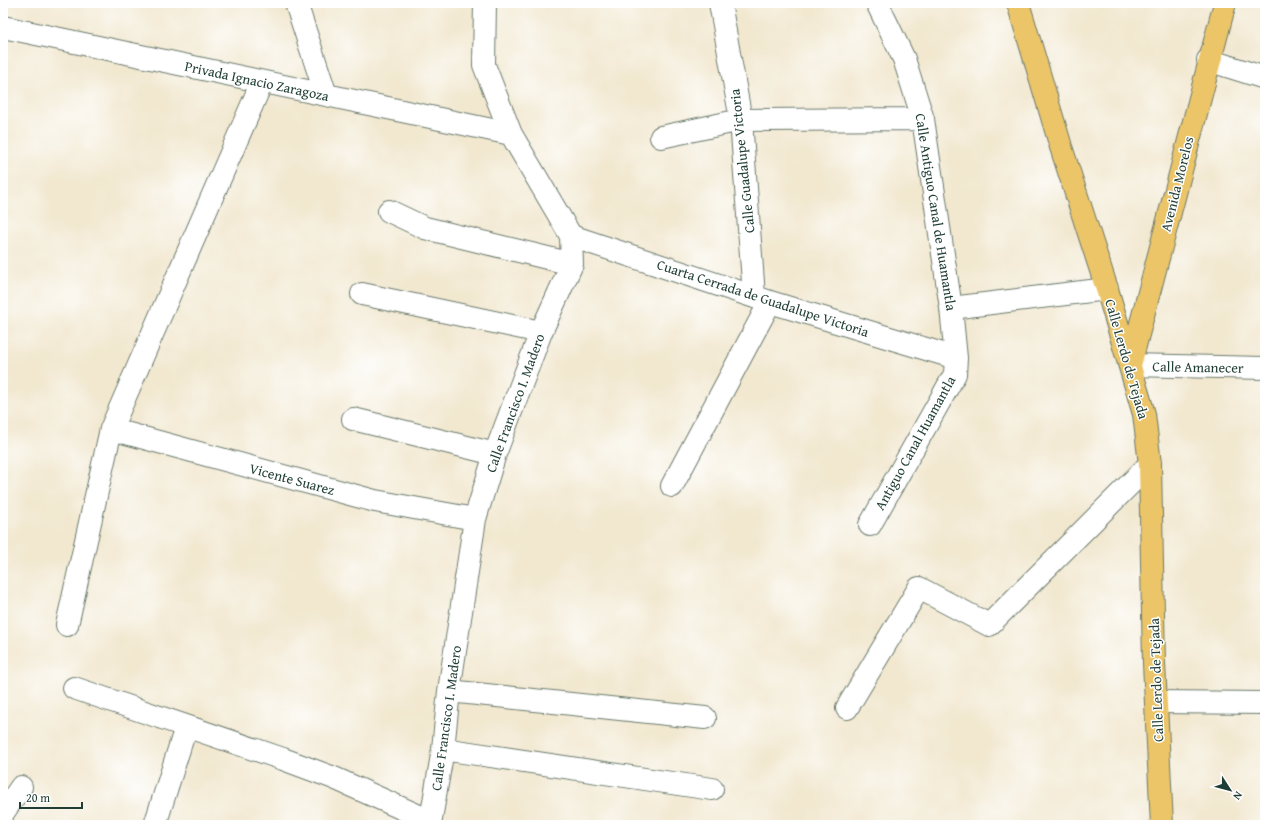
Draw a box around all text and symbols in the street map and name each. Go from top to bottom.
street label: Privada Ignacio Zaragoza [183,56,331,106]
street label: Calle Guadalupe Victoria [724,88,760,234]
street label: Calle Antiguo Canal de Huamantla [911,112,962,312]
street label: Avenida Morelos [1156,134,1198,234]
street label: Cuarta Cerrada de Guadalupe Victoria [655,254,872,342]
street label: Calle Lerdo de Tejada [1100,297,1154,422]
street label: Calle Francisco I. Madero [481,331,549,475]
street label: Calle Amanecer [1152,356,1244,378]
street label: Antiguo Canal Huamantla [870,372,960,514]
street label: Vicente Suarez [247,458,337,500]
street label: Calle Lerdo de Tejada [1144,617,1168,742]
street label: Calle Francisco I. Madero [426,644,466,792]
north arrow [1210,770,1250,810]
scale bar [20,784,82,810]
text: N [1229,788,1247,804]
text: 20 m [26,789,50,806]

